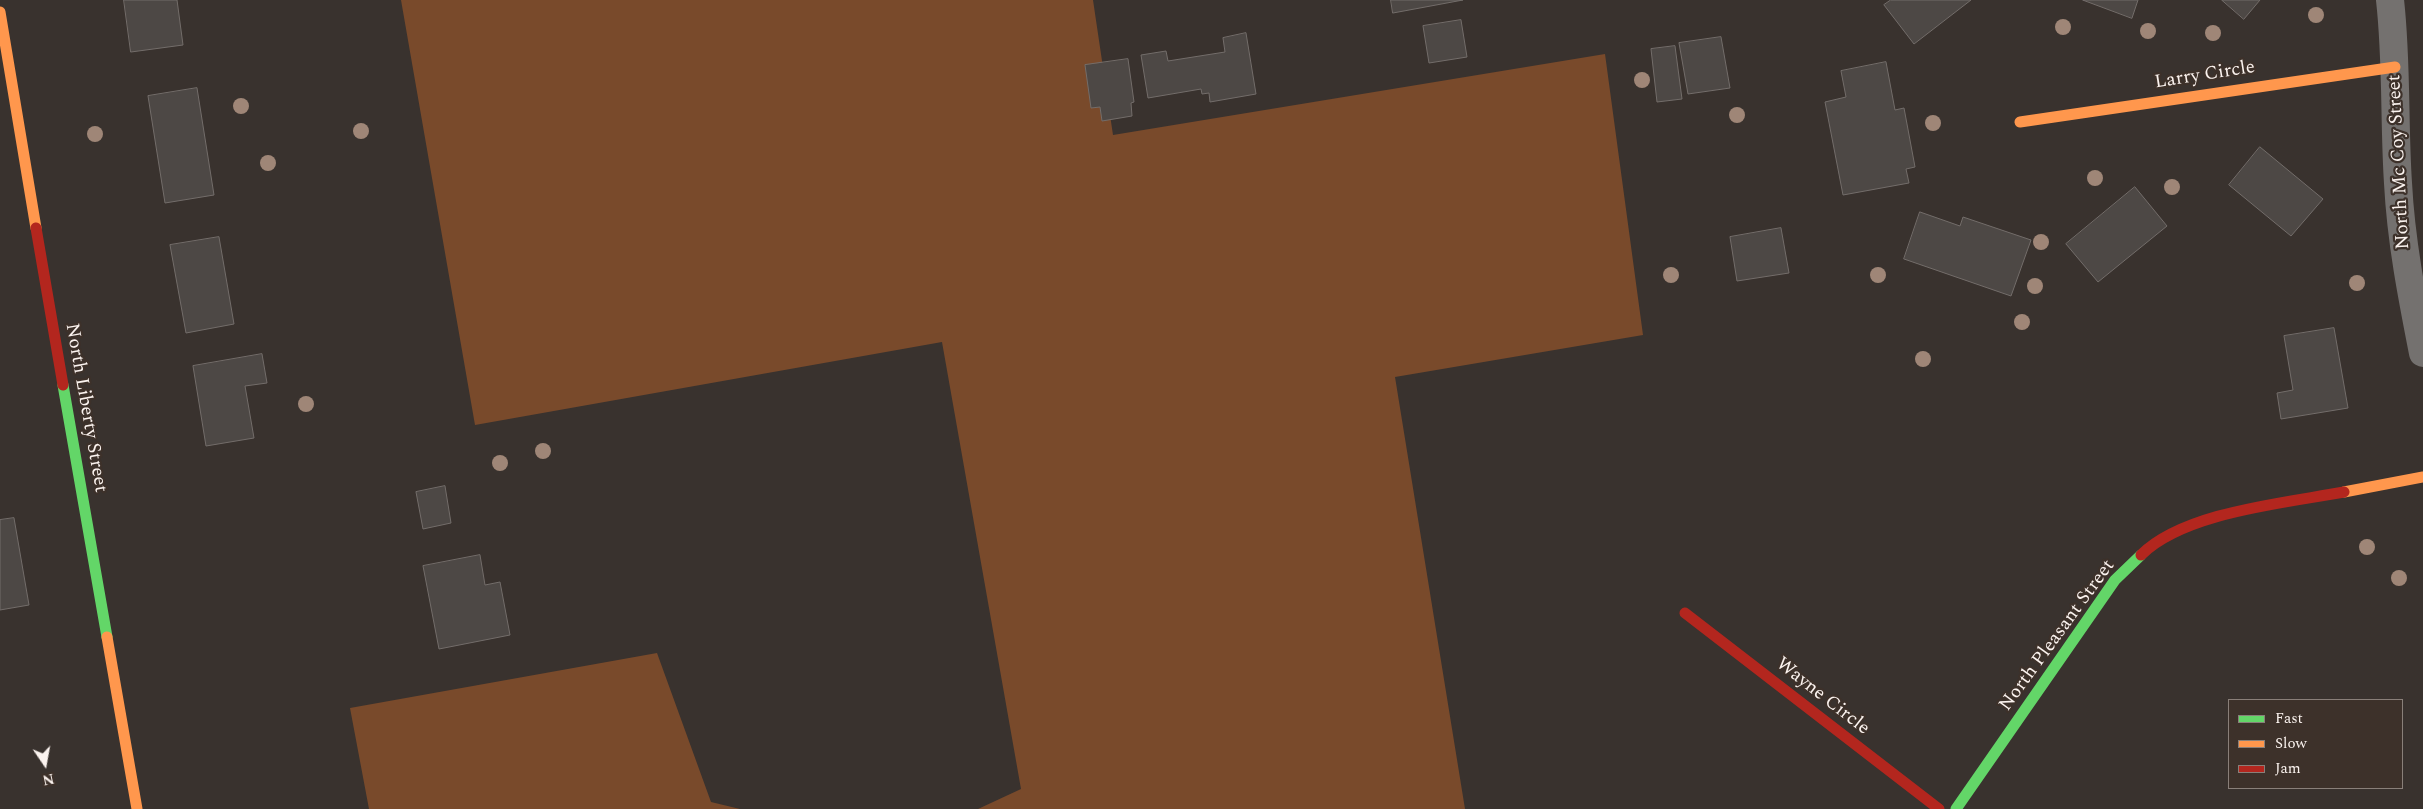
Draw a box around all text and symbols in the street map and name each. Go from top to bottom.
street label: Larry Circle [2153,57,2257,95]
street label: North Mc Coy Street [2384,74,2416,250]
street label: North Liberty Street [59,322,111,494]
street label: North Pleasant Street [1995,556,2121,716]
street label: Wayne Circle [1771,653,1873,741]
legend [2228,699,2403,789]
text: Fast [2275,707,2303,730]
text: Slow [2275,732,2307,755]
north arrow [20,739,70,789]
text: Jam [2275,757,2301,780]
text: N [40,768,56,791]

